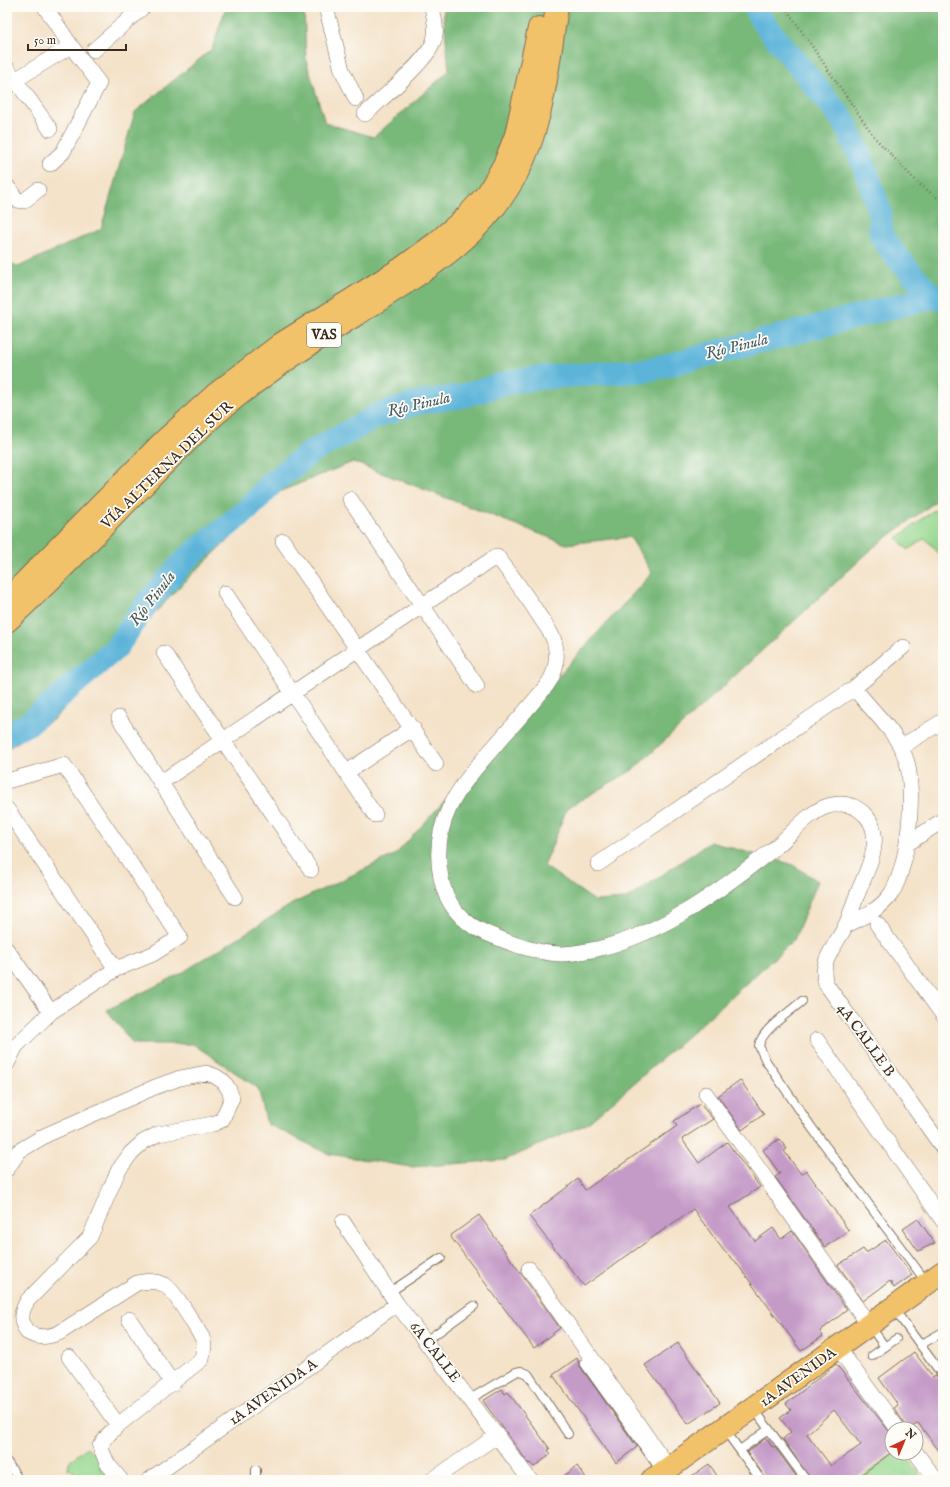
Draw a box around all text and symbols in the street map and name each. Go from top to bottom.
scale bar [28,26,126,52]
text: 50 m [34,33,56,48]
road number: VAS [307,323,341,347]
water label: Río Pinula [704,330,770,364]
water label: Río Pinula [386,388,452,422]
street label: VÍA ALTERNA DEL SUR [96,396,238,534]
water label: Río Pinula [126,568,180,630]
street label: 4A CALLE B [833,999,899,1081]
street label: 6A CALLE [405,1318,465,1386]
street label: 1A AVENIDA [756,1342,841,1411]
street label: 1A AVENIDA A [225,1354,322,1429]
north arrow [884,1421,924,1461]
text: N [901,1425,919,1443]

